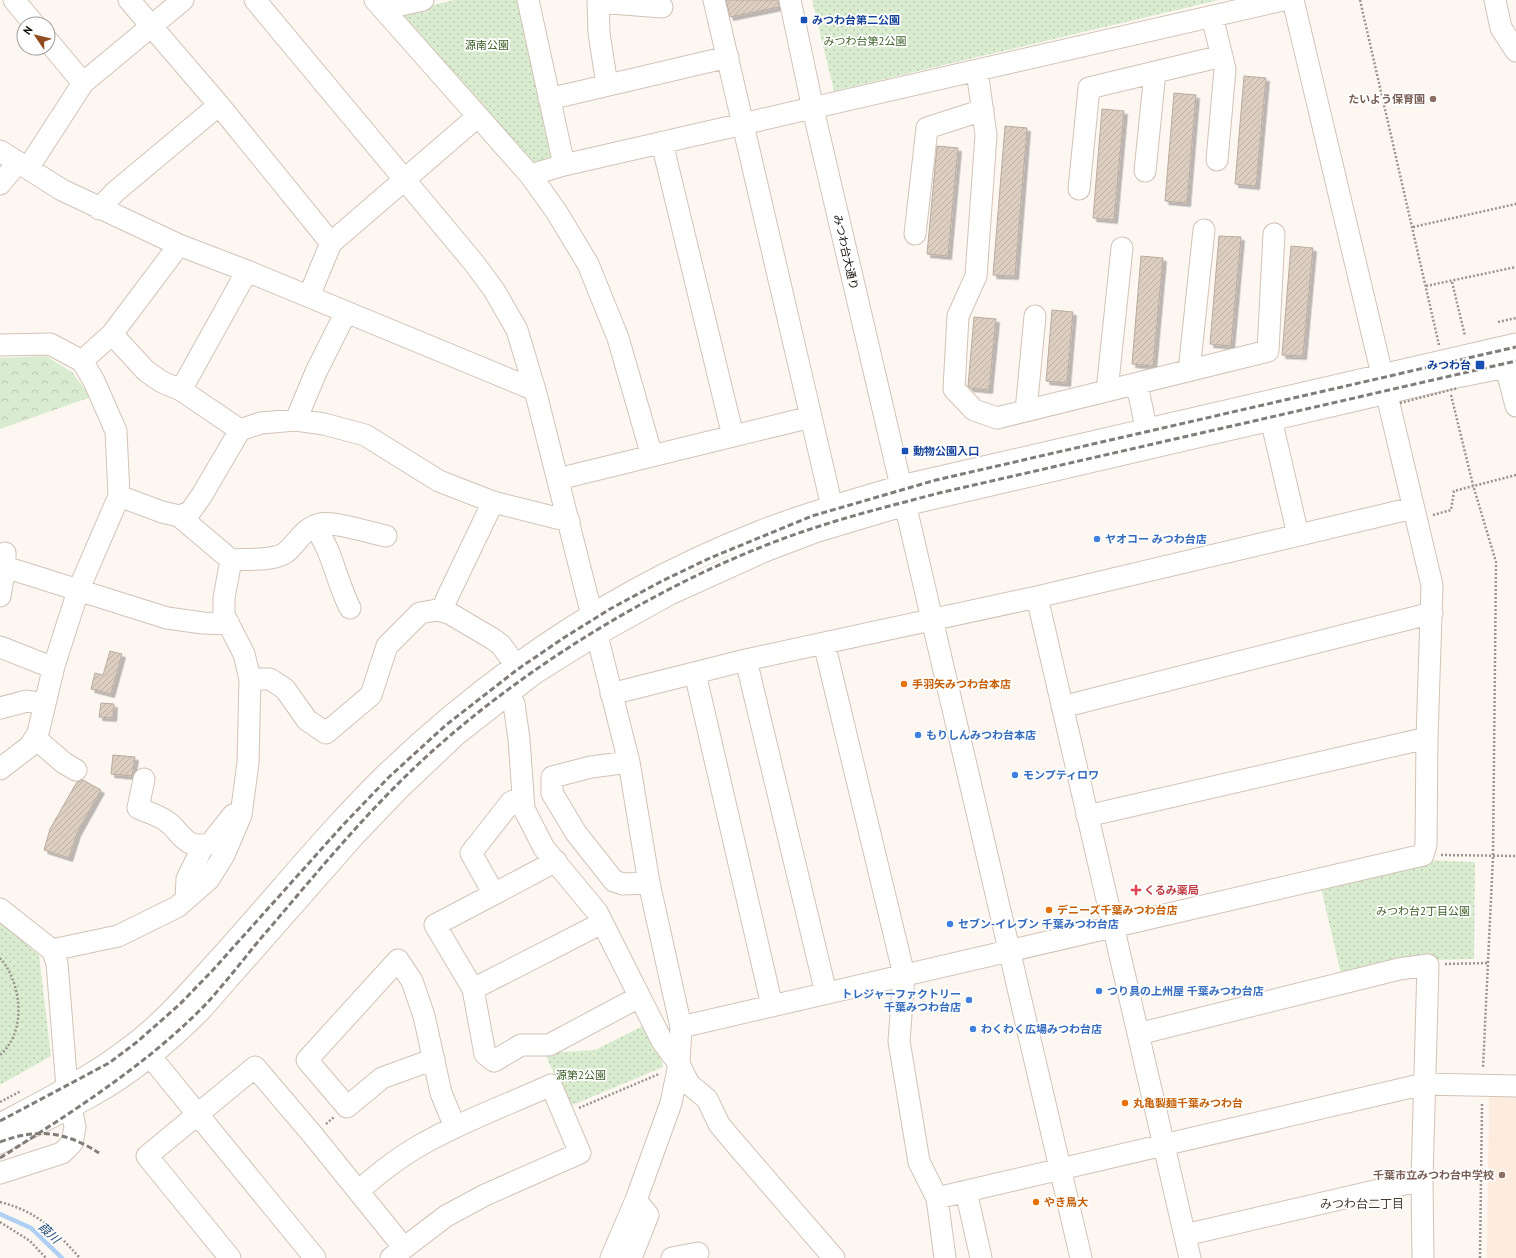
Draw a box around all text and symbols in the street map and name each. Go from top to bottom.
place label: みつわ台第二公園 [812,13,900,27]
marker: みつわ台第二公園 [799,15,809,25]
north arrow [16,16,56,56]
text: N [20,23,36,37]
park label: みつわ台第2公園 [824,34,907,48]
park label: 源南公園 [465,38,509,52]
place label: たいよう保育園 [1348,92,1425,106]
marker: たいよう保育園 [1428,94,1438,104]
street label: みつわ台大通り [831,213,861,291]
place label: みつわ台 [1427,358,1471,372]
marker: みつわ台 [1474,359,1486,371]
place label: 動物公園入口 [913,444,979,458]
marker: 動物公園入口 [900,446,910,456]
place label: ヤオコー みつわ台店 [1105,532,1207,546]
marker: ヤオコー みつわ台店 [1092,534,1102,544]
place label: 手羽矢みつわ台本店 [912,677,1011,691]
marker: 手羽矢みつわ台本店 [899,679,909,689]
place label: もりしんみつわ台本店 [926,728,1036,742]
marker: もりしんみつわ台本店 [913,730,923,740]
place label: モンプティロワ [1023,768,1099,782]
marker: モンプティロワ [1010,770,1020,780]
place label: くるみ薬局 [1144,883,1199,897]
marker: くるみ薬局 [1131,885,1141,895]
place label: デニーズ千葉みつわ台店 [1057,903,1177,917]
park label: みつわ台2丁目公園 [1376,904,1470,918]
marker: デニーズ千葉みつわ台店 [1044,905,1054,915]
place label: セブン-イレブン 千葉みつわ台店 [958,917,1119,931]
marker: セブン-イレブン 千葉みつわ台店 [945,919,955,929]
place label: つり具の上州屋 千葉みつわ台店 [1107,984,1264,998]
marker: つり具の上州屋 千葉みつわ台店 [1094,986,1104,996]
place label: トレジャーファクトリー 千葉みつわ台店 [841,987,961,1014]
marker: トレジャーファクトリー 千葉みつわ台店 [964,995,974,1005]
place label: わくわく広場みつわ台店 [981,1022,1102,1036]
marker: わくわく広場みつわ台店 [968,1024,978,1034]
park label: 源第2公園 [556,1068,606,1082]
place label: 丸亀製麺千葉みつわ台 [1133,1096,1243,1110]
marker: 丸亀製麺千葉みつわ台 [1120,1098,1130,1108]
place label: 千葉市立みつわ台中学校 [1373,1168,1494,1182]
marker: 千葉市立みつわ台中学校 [1497,1170,1507,1180]
place label: やき鳥大 [1044,1195,1088,1209]
district label: みつわ台二丁目 [1320,1196,1404,1211]
marker: やき鳥大 [1031,1197,1041,1207]
water label: 葭川 [35,1219,65,1248]

